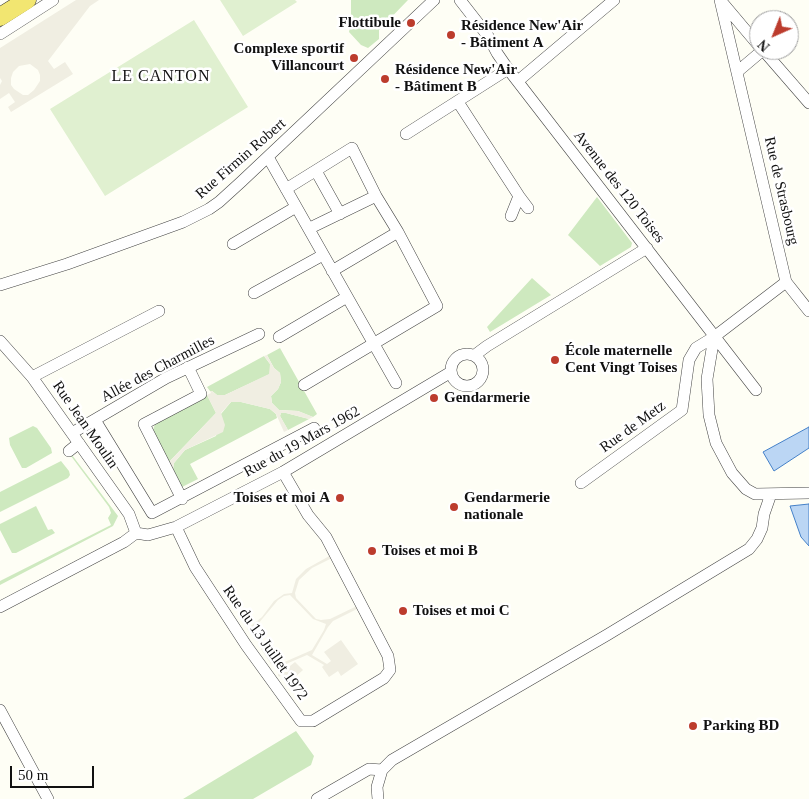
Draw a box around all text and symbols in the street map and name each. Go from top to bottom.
north arrow [749,10,799,60]
place label: Flottibule [339,14,401,32]
marker: Flottibule [405,17,417,29]
place label: Résidence New'Air - Bâtiment A [461,17,583,52]
marker: Résidence New'Air - Bâtiment A [445,29,457,41]
text: N [755,37,773,54]
place label: Complexe sportif Villancourt [234,40,344,75]
marker: Complexe sportif Villancourt [348,52,360,64]
place label: Résidence New'Air - Bâtiment B [395,61,517,96]
district label: LE CANTON [110,67,212,87]
marker: Résidence New'Air - Bâtiment B [379,73,391,85]
street label: Rue Firmin Robert [192,115,290,203]
street label: Avenue des 120 Toises [570,127,668,247]
street label: Rue de Strasbourg [760,135,802,247]
street label: Allée des Charmilles [98,332,218,406]
place label: École maternelle Cent Vingt Toises [565,342,677,377]
marker: École maternelle Cent Vingt Toises [549,354,561,366]
street label: Rue Jean Moulin [48,378,122,472]
place label: Gendarmerie [444,389,530,407]
marker: Gendarmerie [428,392,440,404]
street label: Rue de Metz [597,397,669,457]
street label: Rue du 19 Mars 1962 [241,403,363,481]
place label: Toises et moi A [233,489,330,507]
place label: Gendarmerie nationale [464,489,550,524]
marker: Toises et moi A [334,492,346,504]
marker: Gendarmerie nationale [448,501,460,513]
place label: Toises et moi B [382,542,478,560]
marker: Toises et moi B [366,545,378,557]
street label: Rue du 13 Juillet 1972 [219,582,311,704]
place label: Toises et moi C [413,602,510,620]
marker: Toises et moi C [397,605,409,617]
place label: Parking BD [703,717,779,735]
marker: Parking BD [687,720,699,732]
scale bar [12,756,96,788]
text: 50 m [18,767,48,783]

